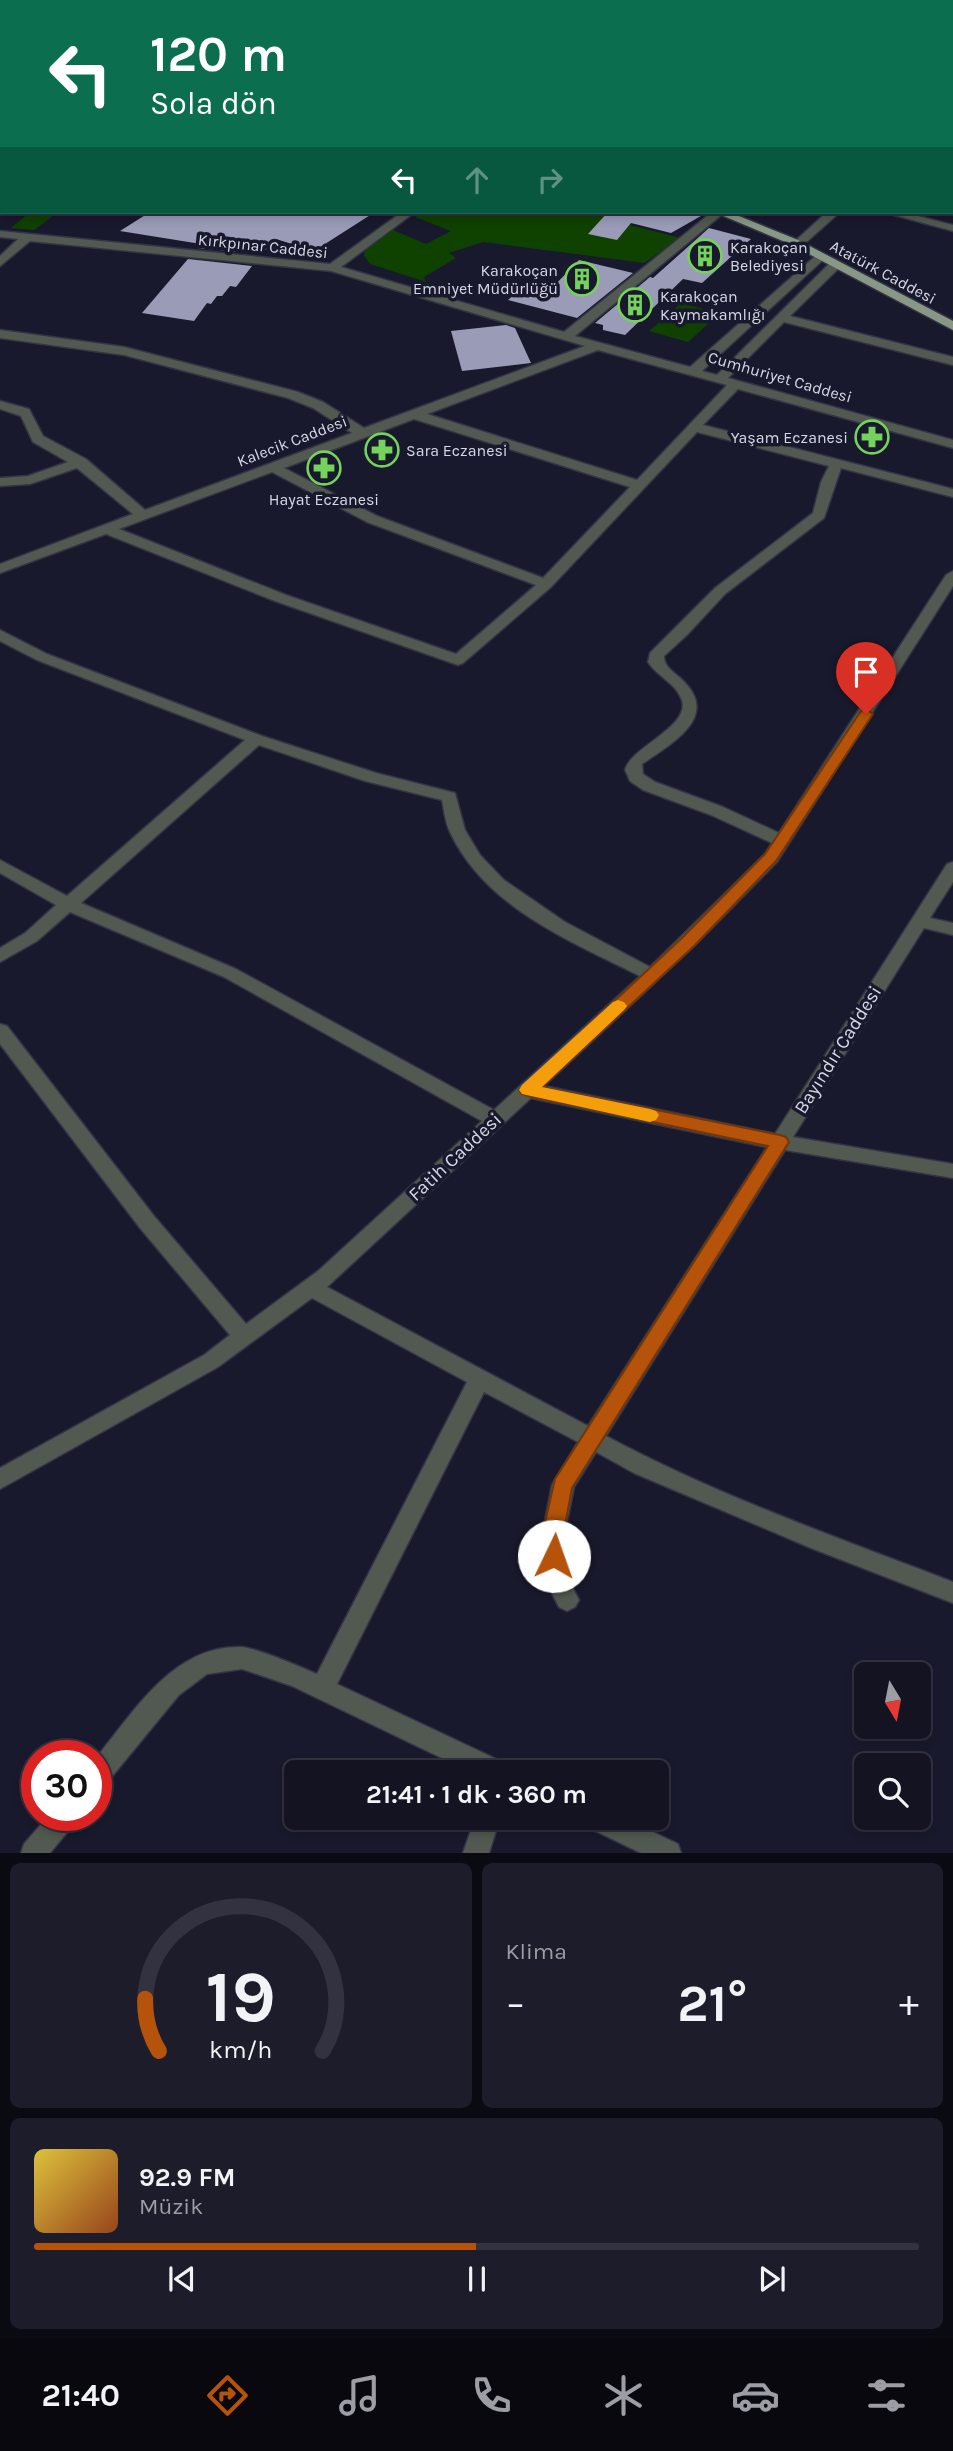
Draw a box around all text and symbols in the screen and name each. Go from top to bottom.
text: 120 m [150,26,287,83]
icon: left [35,28,126,119]
text: Sola dön [150,85,277,122]
icon: left [385,161,423,199]
icon: ahead [458,161,496,199]
icon: right [531,161,569,199]
street label: Kırkpınar Caddesi [197,230,329,262]
street label: Atatürk Caddesi [827,236,939,308]
building icon: Karakoçan Belediyesi [686,237,724,275]
place label: Karakoçan Belediyesi [730,238,808,275]
building icon: Karakoçan Emniyet Müdürlüğü [563,260,601,298]
place label: Karakoçan Emniyet Müdürlüğü [413,261,558,298]
building icon: Karakoçan Kaymakamlığı [616,286,654,324]
place label: Karakoçan Kaymakamlığı [660,287,766,324]
street label: Cumhuriyet Caddesi [706,347,854,407]
street label: Kalecik Caddesi [234,411,350,471]
pharmacy icon: Yaşam Eczanesi [853,418,891,456]
place label: Yaşam Eczanesi [731,428,848,447]
pharmacy icon: Sara Eczanesi [363,431,401,469]
place label: Sara Eczanesi [406,441,508,460]
pharmacy icon: Hayat Eczanesi [305,449,343,487]
place label: Hayat Eczanesi [269,490,379,509]
pin [836,642,896,714]
icon: arrive [847,653,885,691]
street label: Bayındır Caddesi [790,982,886,1118]
street label: Fatih Caddesi [404,1108,506,1206]
position arrow [517,1519,591,1593]
north arrow [854,1662,931,1740]
map controls [854,1662,931,1830]
speed limit sign: 30 [21,1740,112,1831]
button: search [854,1753,931,1830]
text: 21:41 · 1 dk · 360 m [366,1779,587,1810]
text: Klima [506,1938,567,1965]
text: 19 [206,1955,276,2040]
text: 21° [677,1973,747,2034]
text: − [506,1981,525,2026]
text: + [899,1981,919,2026]
text: km/h [209,2035,272,2064]
text: 92.9 FM [139,2162,236,2193]
text: Müzik [139,2193,203,2220]
icon: previous [163,2260,201,2298]
icon: pause [458,2260,496,2298]
icon: next [753,2260,791,2298]
icon: directions [203,2371,252,2420]
icon: music [335,2371,384,2420]
icon: phone [467,2371,516,2420]
icon: climate [599,2371,648,2420]
icon: car [731,2371,780,2420]
icon: filters [862,2371,911,2420]
text: 21:40 [41,2377,120,2414]

